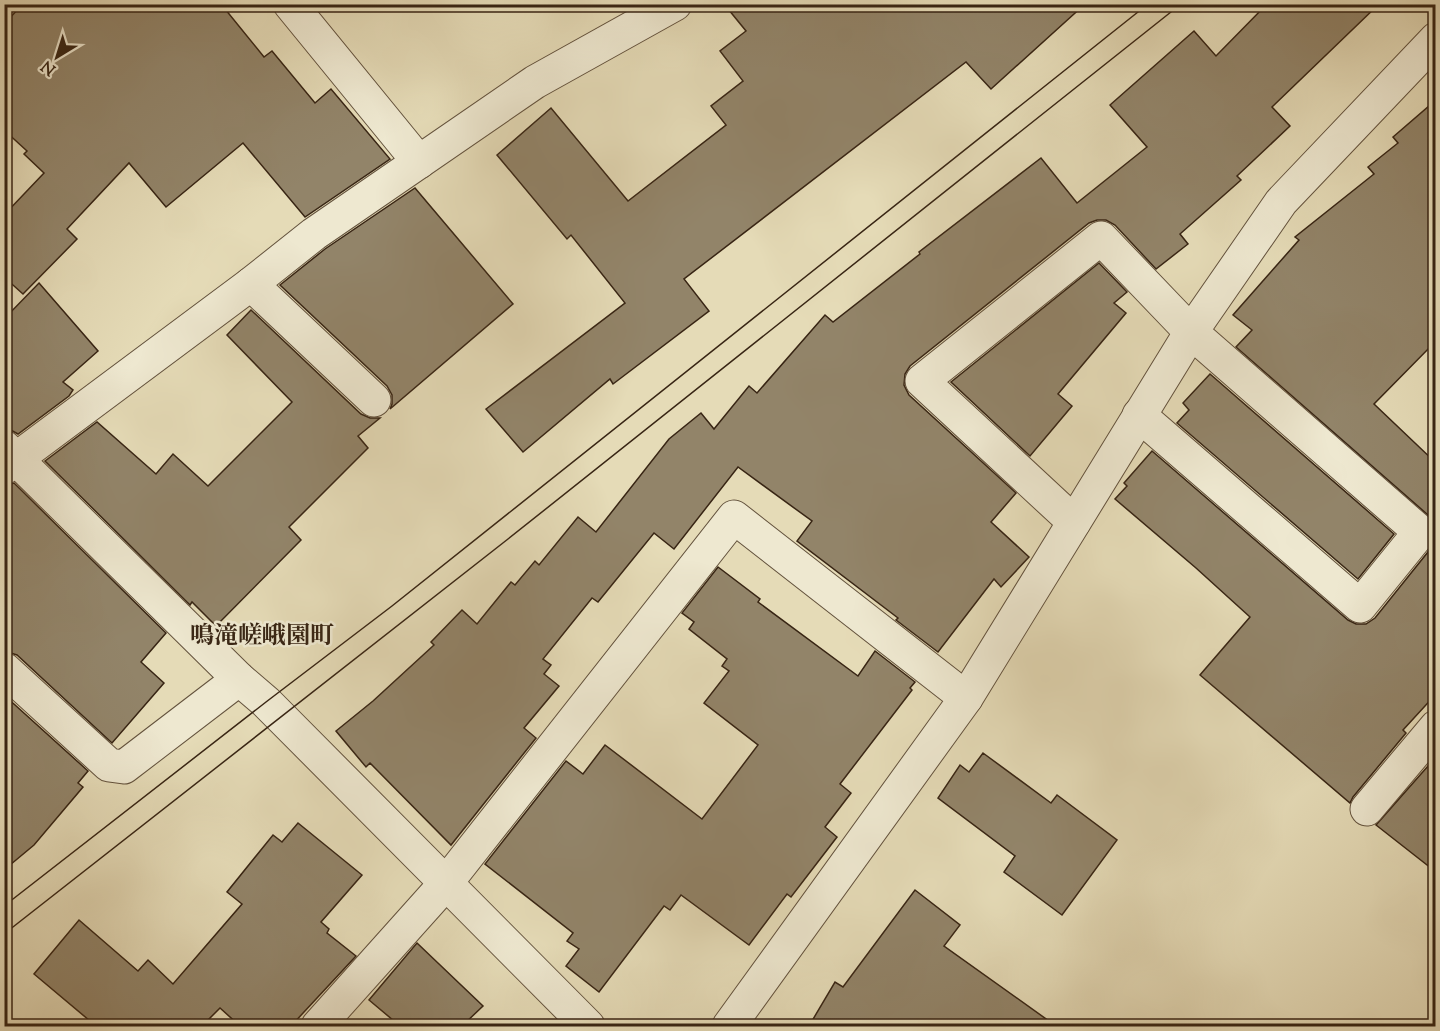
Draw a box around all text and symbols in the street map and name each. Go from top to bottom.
north arrow [27,27,87,87]
text: N [37,54,61,80]
district label: 鳴滝嵯峨園町 [190,620,334,654]

